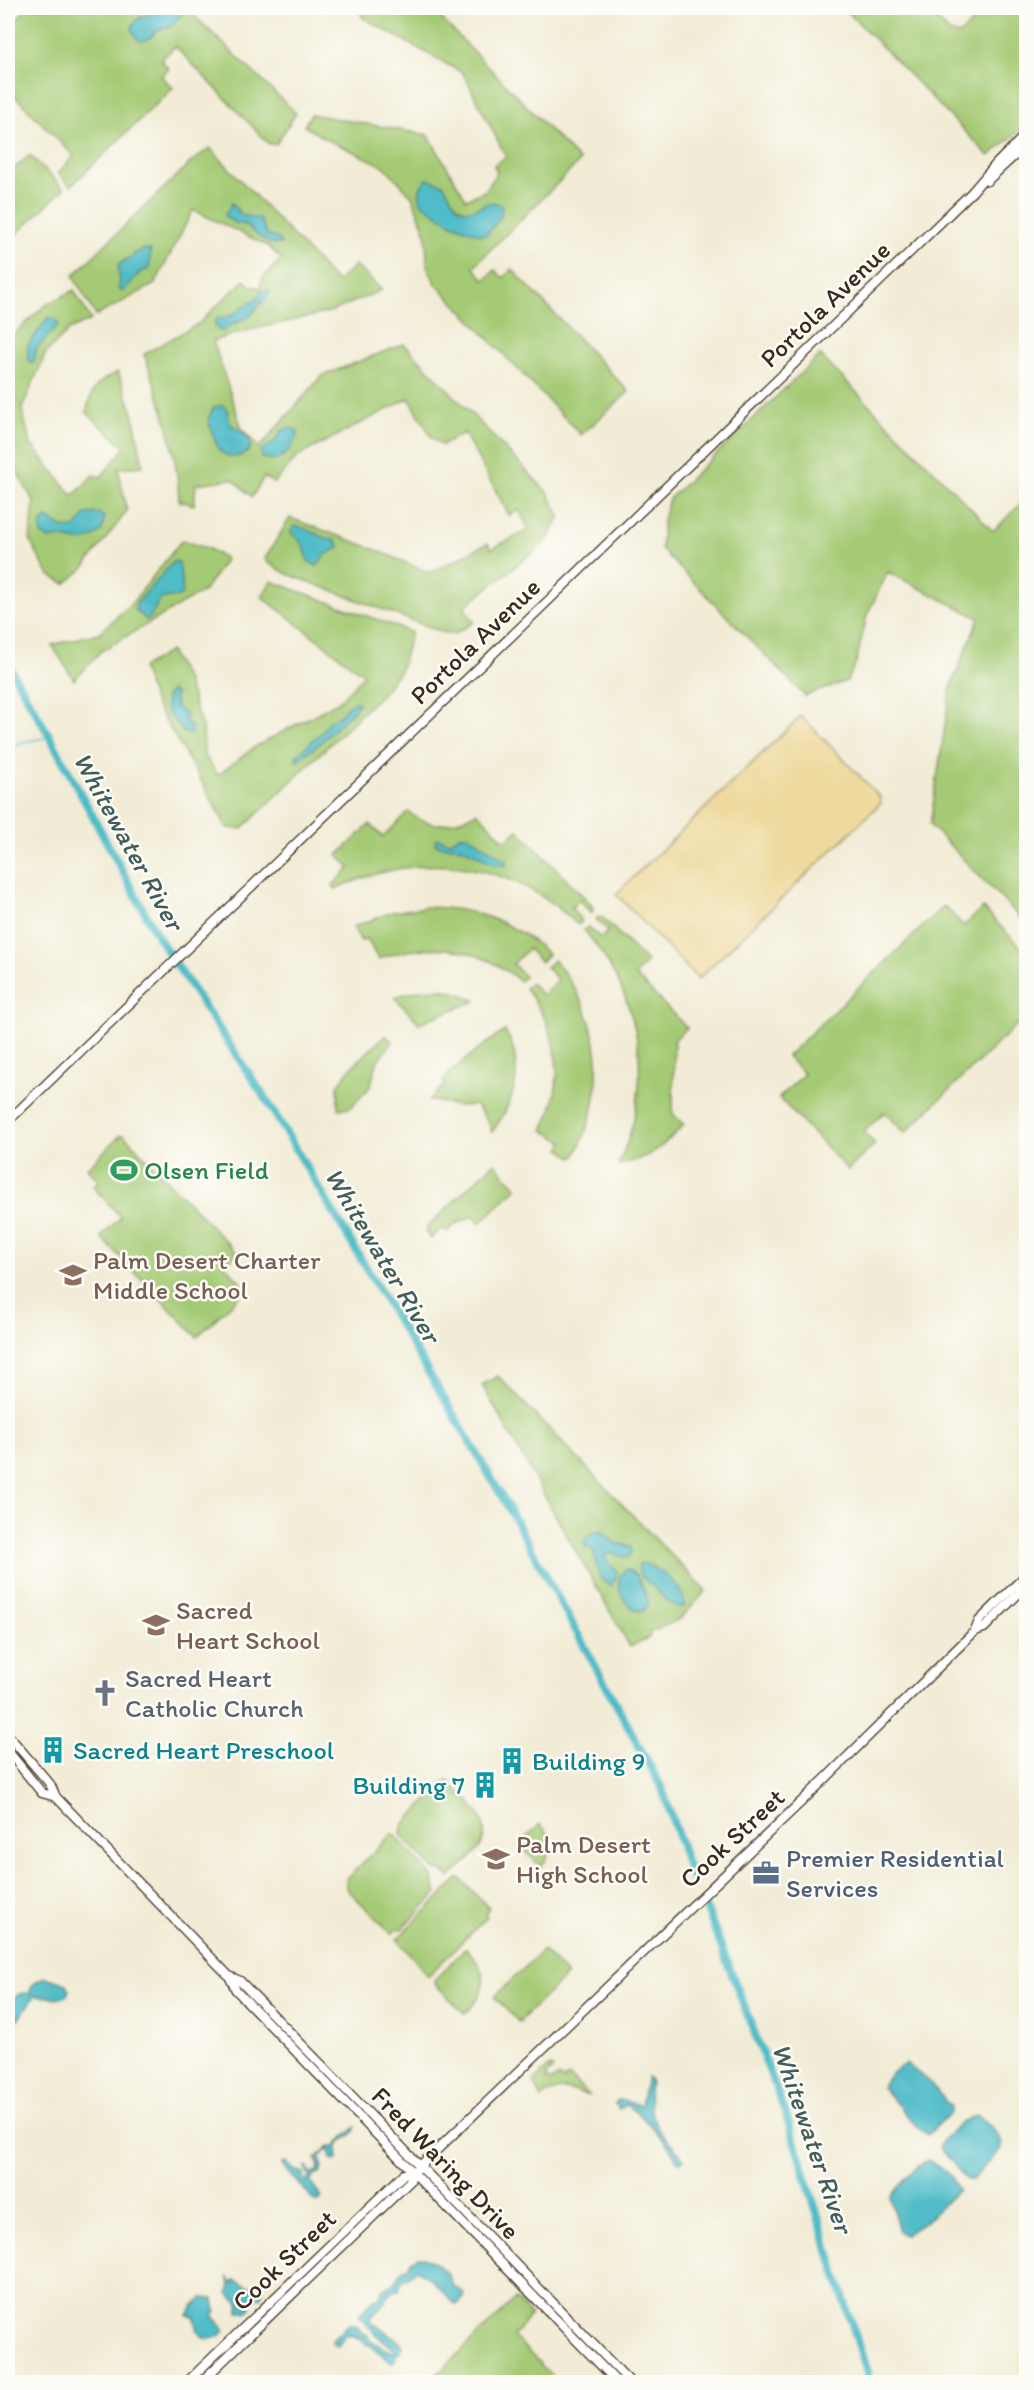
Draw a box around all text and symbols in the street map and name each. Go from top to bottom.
street label: Portola Avenue [753,234,897,374]
street label: Portola Avenue [403,571,547,711]
water label: Whitewater River [66,746,193,939]
place label: Olsen Field [144,1154,269,1186]
sports icon: Olsen Field [109,1155,139,1185]
water label: Whitewater River [318,1161,450,1351]
place label: Palm Desert Charter Middle School [93,1244,321,1306]
school or university icon: Palm Desert Charter Middle School [58,1260,88,1290]
place label: Sacred Heart School [176,1594,320,1656]
school or university icon: Sacred Heart School [141,1610,171,1640]
place label: Sacred Heart Catholic Church [125,1662,304,1724]
church icon: Sacred Heart Catholic Church [90,1678,120,1708]
place label: Sacred Heart Preschool [73,1734,334,1766]
building icon: Sacred Heart Preschool [38,1735,68,1765]
place label: Building 9 [532,1745,645,1777]
building icon: Building 9 [497,1746,527,1776]
place label: Building 7 [352,1769,465,1801]
building icon: Building 7 [470,1770,500,1800]
street label: Cook Street [673,1781,791,1895]
place label: Palm Desert High School [516,1828,651,1890]
place label: Premier Residential Services [786,1842,1004,1904]
school or university icon: Palm Desert High School [481,1844,511,1874]
office icon: Premier Residential Services [751,1858,781,1888]
water label: Whitewater River [765,2039,862,2240]
street label: Fred Waring Drive [365,2080,527,2246]
street label: Cook Street [225,2203,343,2317]

